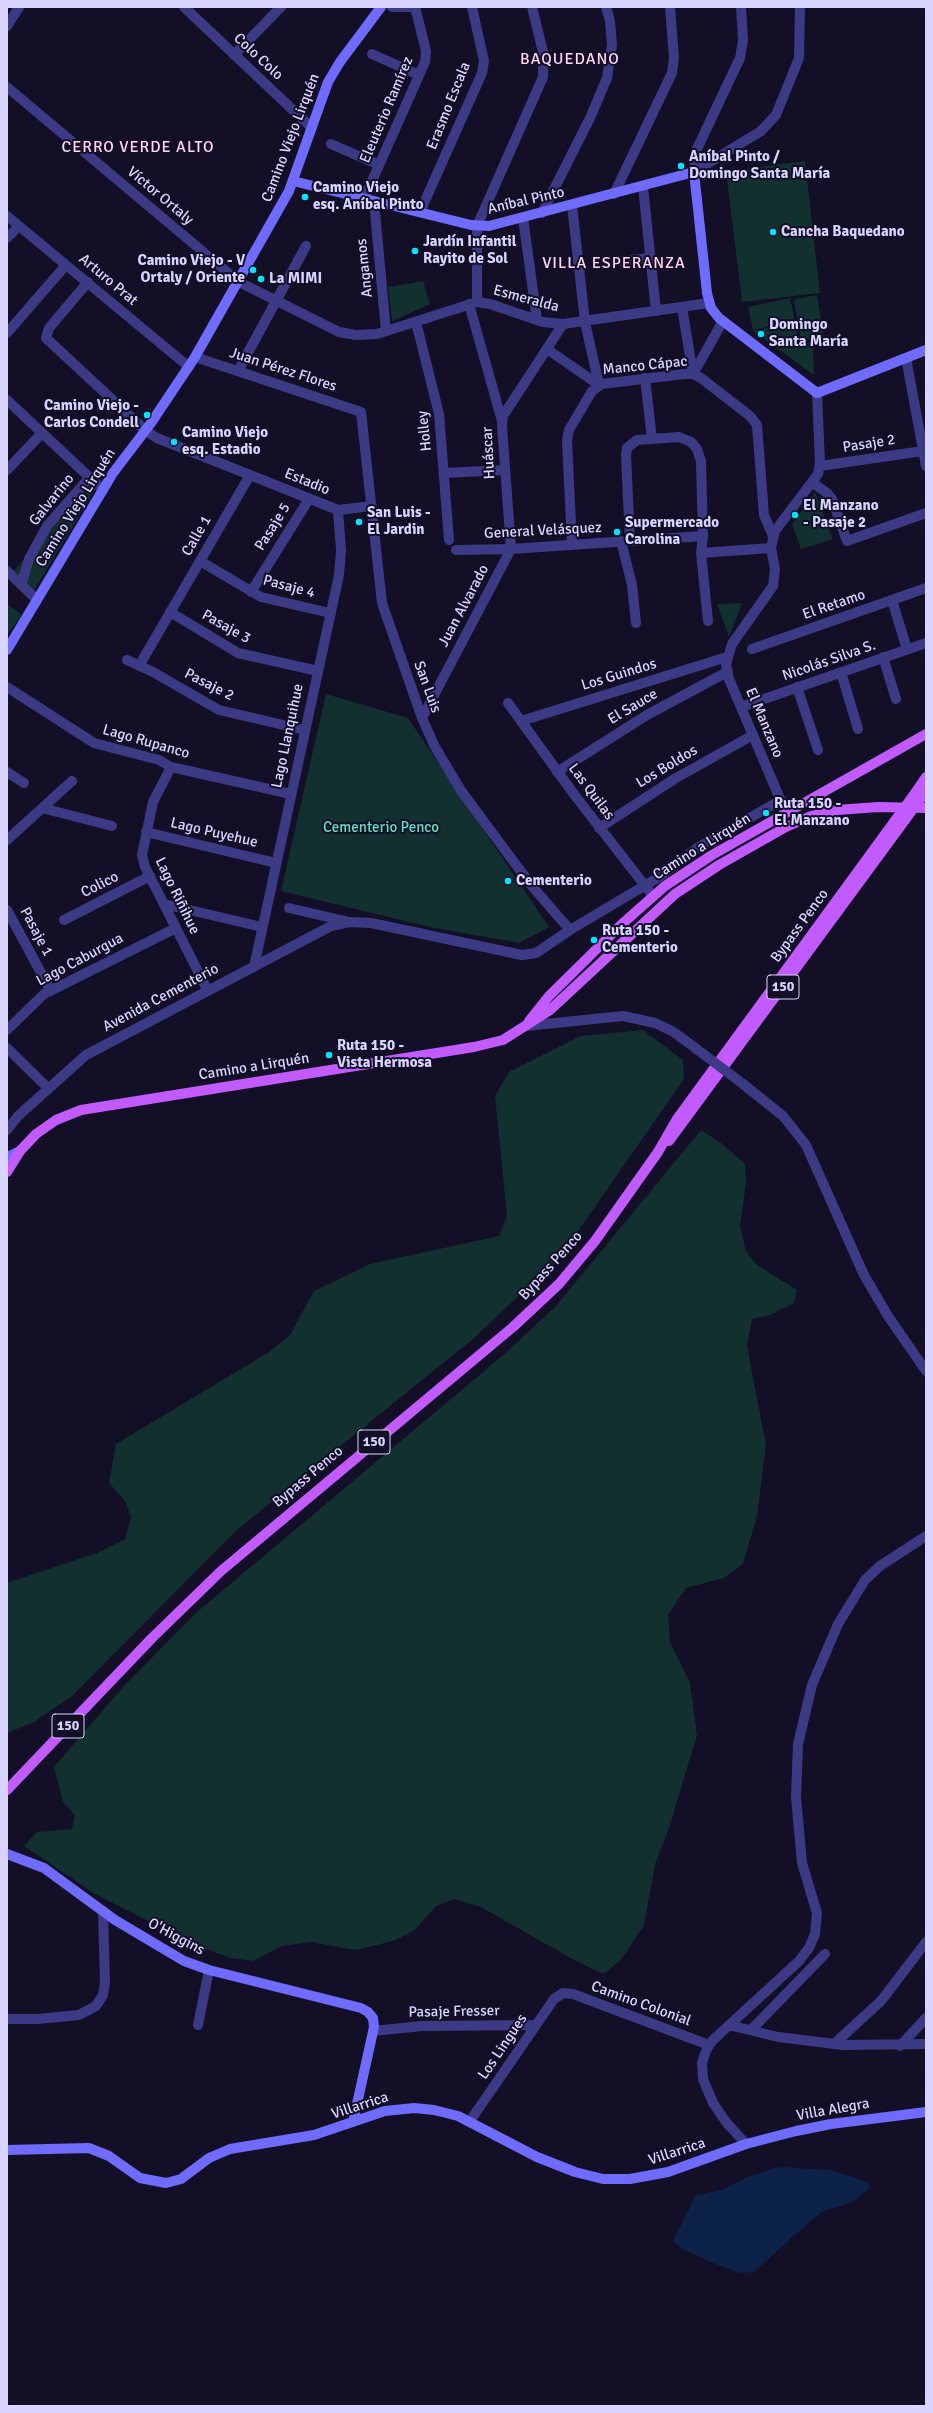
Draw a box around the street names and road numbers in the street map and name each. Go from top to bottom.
street label: Colo Colo [230,30,286,84]
street label: Eleuterio Ramírez [356,54,418,166]
street label: Erasmo Escala [423,60,475,152]
street label: Camino Viejo Lirquén [258,71,324,205]
street label: Víctor Ortaly [123,163,197,229]
street label: Aníbal Pinto [486,183,566,219]
street label: Angamos [353,238,377,298]
street label: Arturo Prat [75,250,141,310]
street label: Esmeralda [491,282,561,316]
street label: Juan Pérez Flores [227,344,339,396]
street label: Manco Cápac [602,353,688,379]
street label: Holley [414,410,436,452]
street label: Huáscar [479,426,499,480]
street label: Pasaje 2 [841,431,897,457]
street label: Camino Viejo Lirquén [32,446,120,570]
street label: Estadio [282,465,332,499]
street label: Galvarino [26,470,78,530]
street label: Pasaje 5 [251,500,295,554]
street label: Calle 1 [178,512,216,560]
street label: General Velásquez [484,519,602,543]
street label: Juan Alvarado [435,562,493,650]
street label: Pasaje 4 [261,571,317,603]
street label: El Retamo [800,586,868,624]
street label: Pasaje 3 [198,606,254,648]
street label: Nicolás Silva S. [780,637,878,685]
street label: Los Guindos [579,655,659,695]
street label: San Luis [409,659,445,715]
street label: Pasaje 2 [181,665,237,705]
street label: Lago Llanquihue [268,682,308,790]
street label: El Sauce [605,685,661,729]
street label: El Manzano [741,685,787,761]
street label: Lago Rupanco [100,721,192,763]
street label: Los Boldos [633,742,701,792]
street label: Las Quilas [564,760,618,824]
street label: Camino a Lirquén [650,810,754,884]
street label: Lago Puyehue [169,814,259,852]
street label: Lago Riñihue [151,855,203,937]
street label: Colico [78,868,122,902]
street label: Bypass Penco [767,886,833,966]
street label: Pasaje 1 [16,904,56,960]
street label: Lago Caburgua [33,930,127,990]
street label: Avenida Cementerio [100,960,222,1036]
road number: 150 [767,975,799,999]
street label: Camino a Lirquén [197,1049,311,1085]
street label: Bypass Penco [515,1228,587,1304]
road number: 150 [358,1430,390,1454]
street label: Bypass Penco [269,1442,347,1512]
road number: 150 [52,1714,84,1738]
street label: O'Higgins [145,1915,207,1959]
street label: Camino Colonial [589,1978,693,2030]
street label: Pasaje Fresser [408,2002,500,2022]
street label: Los Lingues [475,2011,531,2083]
street label: Villarrica [329,2088,391,2124]
street label: Villa Alegra [795,2095,871,2125]
street label: Villarrica [646,2134,708,2170]

